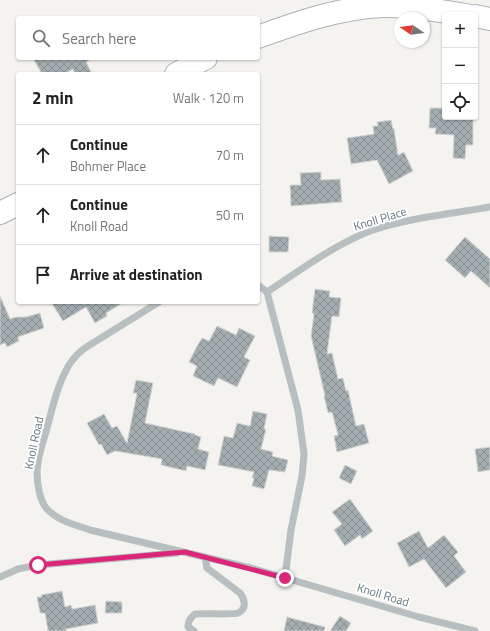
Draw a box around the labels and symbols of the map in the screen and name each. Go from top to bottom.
north arrow [394,12,430,48]
street label: Knoll Place [351,201,409,236]
street label: Knoll Road [19,415,48,471]
route start [29,556,47,574]
route end [276,569,294,587]
street label: Knoll Road [355,578,412,611]

